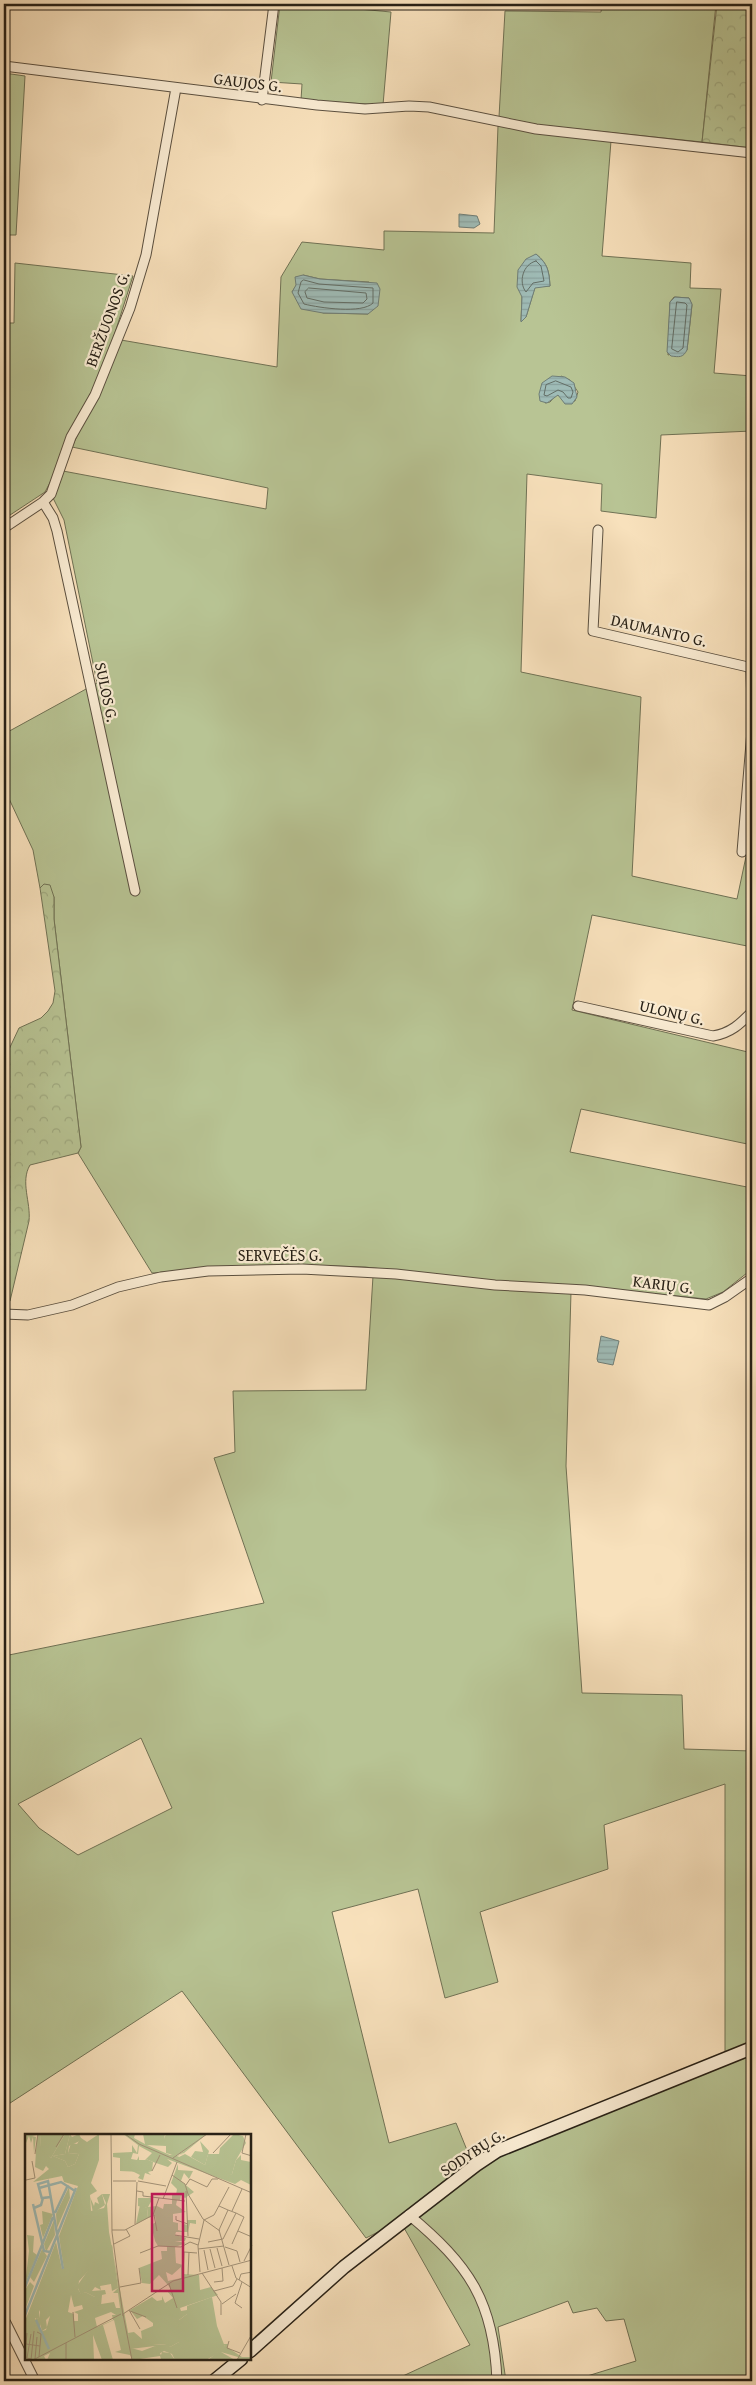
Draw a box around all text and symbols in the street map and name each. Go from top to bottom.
street label: GAUJOS G. [213,66,284,98]
street label: BERŽUONOS G. [79,268,135,370]
street label: DAUMANTO G. [609,607,709,653]
street label: SULOS G. [89,660,125,724]
street label: ULONŲ G. [637,993,707,1031]
street label: SERVEČĖS G. [238,1243,322,1267]
street label: KARIŲ G. [631,1268,695,1300]
street label: SODYBŲ G. [435,2122,509,2182]
inset map [25,2134,251,2360]

